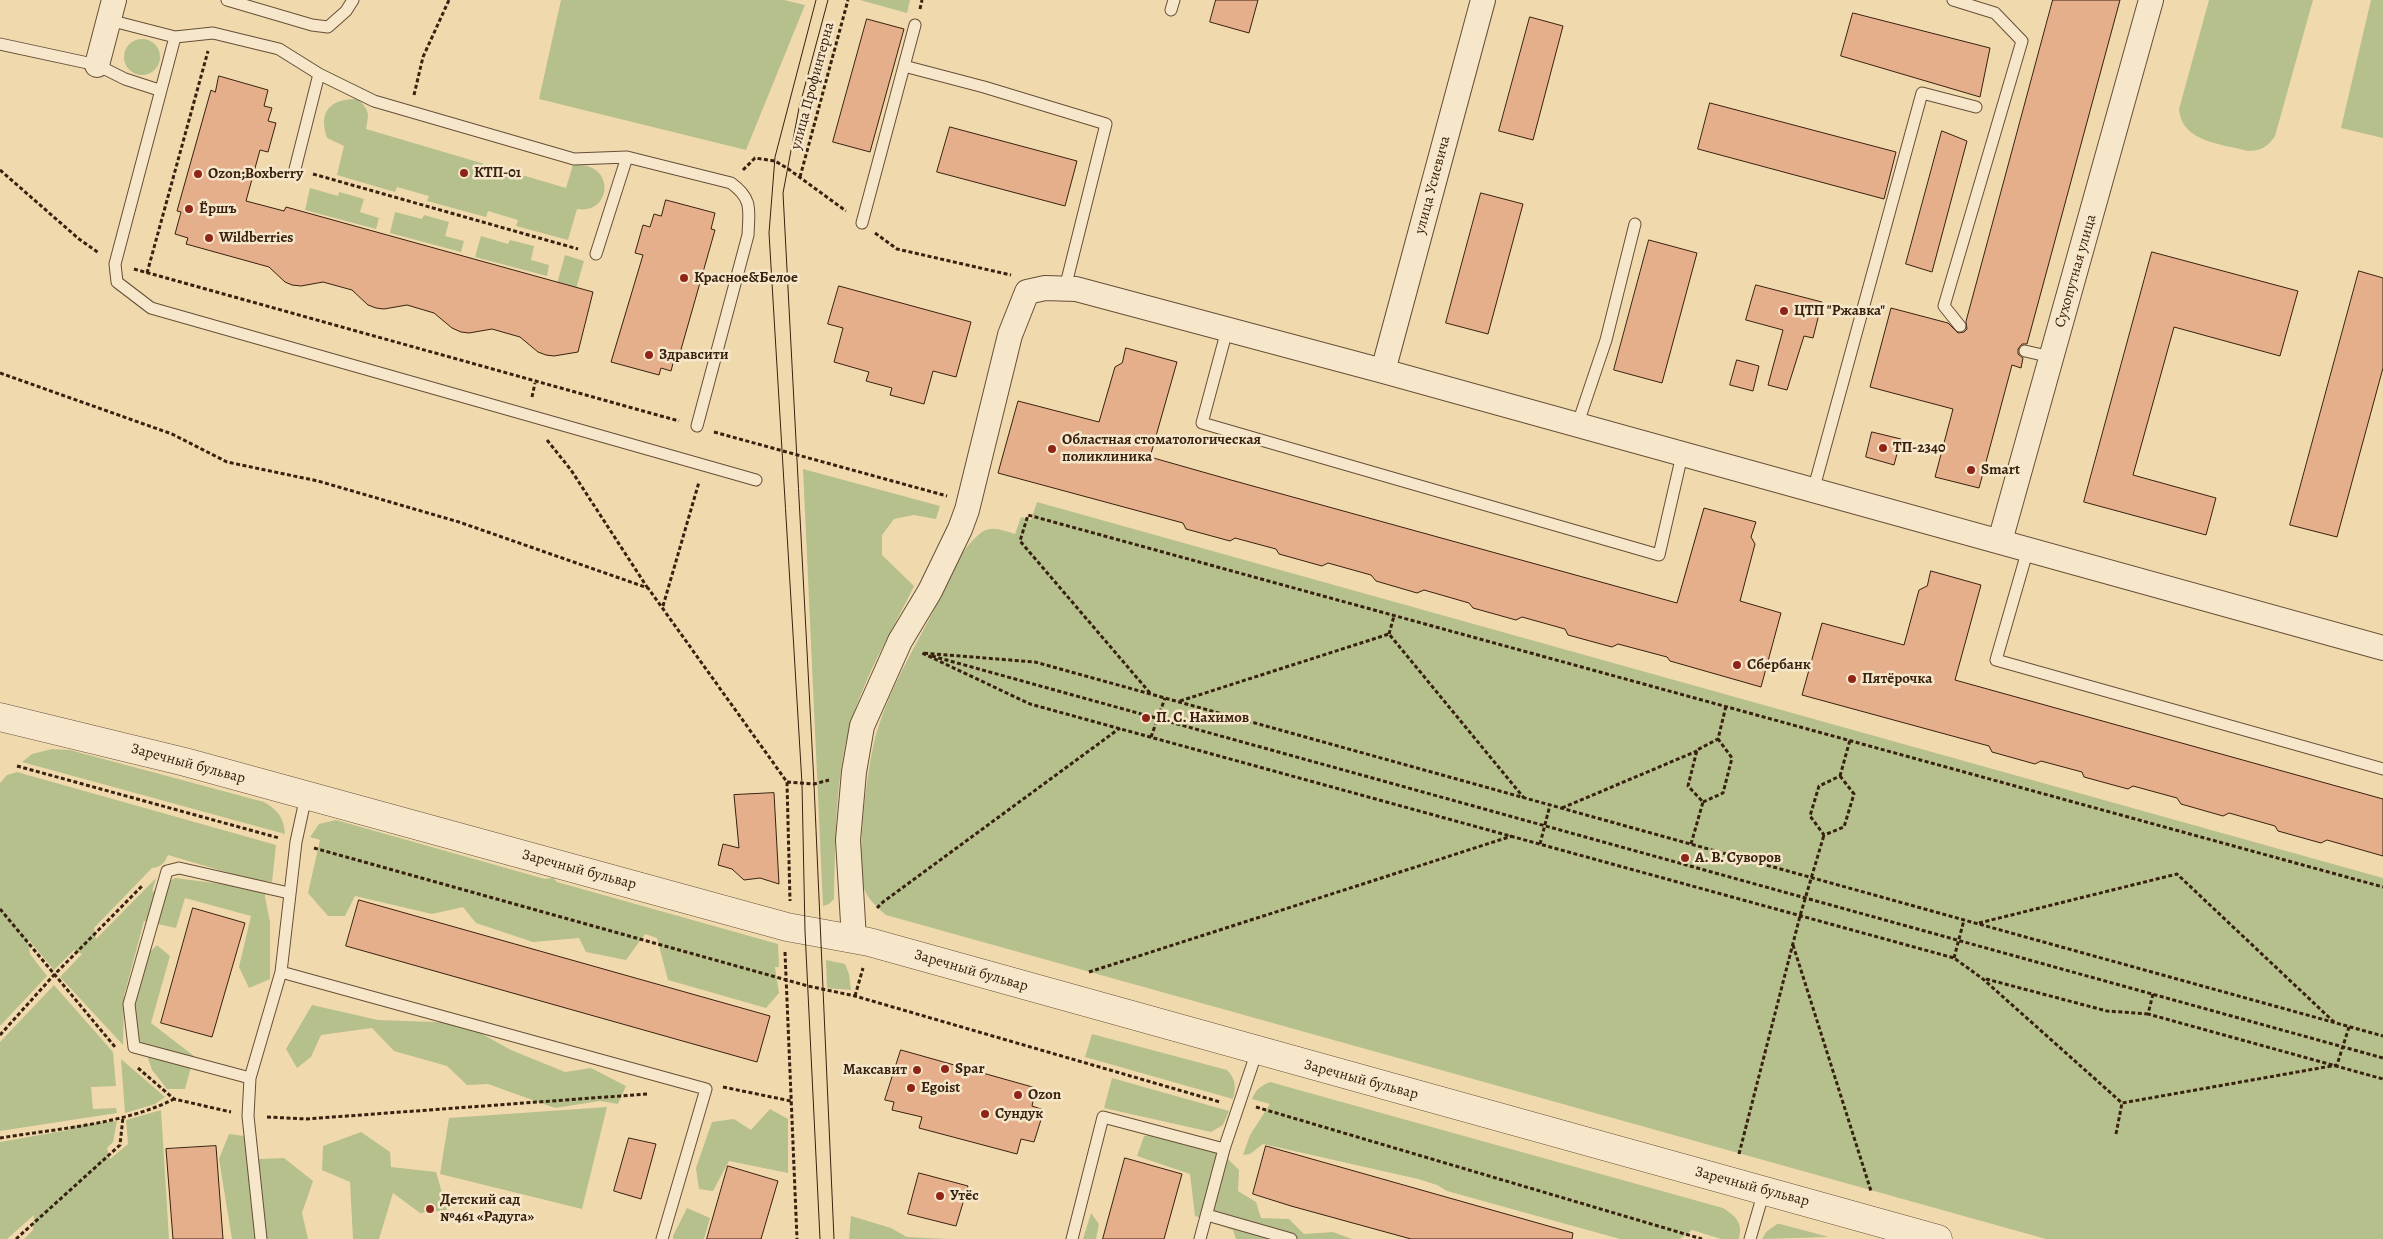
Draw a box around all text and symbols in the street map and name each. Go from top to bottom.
street label: улица Профинтерна [787,20,839,152]
street label: улица Усиевича [1411,134,1455,236]
place label: КТП-01 [474,164,521,182]
place label: Ozon;Boxberry [208,165,303,183]
marker: КТП-01 [458,167,470,179]
marker: Ozon;Boxberry [192,168,204,180]
place label: Ёршъ [199,200,236,218]
marker: Ёршъ [183,203,195,215]
street label: Сухопутная улица [2051,212,2101,330]
place label: Wildberries [219,229,293,247]
marker: Wildberries [203,232,215,244]
place label: Красное&Белое [694,269,798,287]
marker: Красное&Белое [678,272,690,284]
place label: ЦТП "Ржавка" [1794,302,1885,320]
marker: ЦТП "Ржавка" [1778,305,1790,317]
place label: Здравсити [659,346,729,364]
marker: Здравсити [643,349,655,361]
place label: Областная стоматологическая поликлиника [1062,431,1261,466]
place label: ТП-2340 [1893,439,1946,457]
marker: ТП-2340 [1877,442,1889,454]
marker: Областная стоматологическая поликлиника [1046,443,1058,455]
place label: Smart [1981,461,2020,479]
marker: Smart [1965,464,1977,476]
place label: Сбербанк [1747,656,1811,674]
marker: Сбербанк [1731,659,1743,671]
place label: Пятёрочка [1862,670,1932,688]
marker: Пятёрочка [1846,673,1858,685]
place label: П. С. Нахимов [1156,709,1249,727]
marker: П. С. Нахимов [1140,712,1152,724]
street label: Заречный бульвар [129,740,247,788]
street label: Заречный бульвар [520,846,638,894]
place label: А. В. Суворов [1695,849,1781,867]
marker: А. В. Суворов [1679,852,1691,864]
street label: Заречный бульвар [912,946,1030,996]
street label: Заречный бульвар [1302,1056,1420,1104]
place label: Spar [955,1060,985,1078]
place label: Максавит [843,1061,907,1079]
marker: Spar [939,1063,951,1075]
marker: Максавит [911,1064,923,1076]
place label: Egoist [921,1079,960,1097]
marker: Egoist [905,1082,917,1094]
place label: Ozon [1028,1086,1061,1104]
marker: Ozon [1012,1089,1024,1101]
place label: Сундук [995,1105,1043,1123]
marker: Сундук [979,1108,991,1120]
street label: Заречный бульвар [1693,1163,1811,1211]
place label: Утёс [950,1187,979,1205]
marker: Утёс [934,1190,946,1202]
place label: Детский сад №461 «Радуга» [440,1191,534,1226]
marker: Детский сад №461 «Радуга» [424,1203,436,1215]

